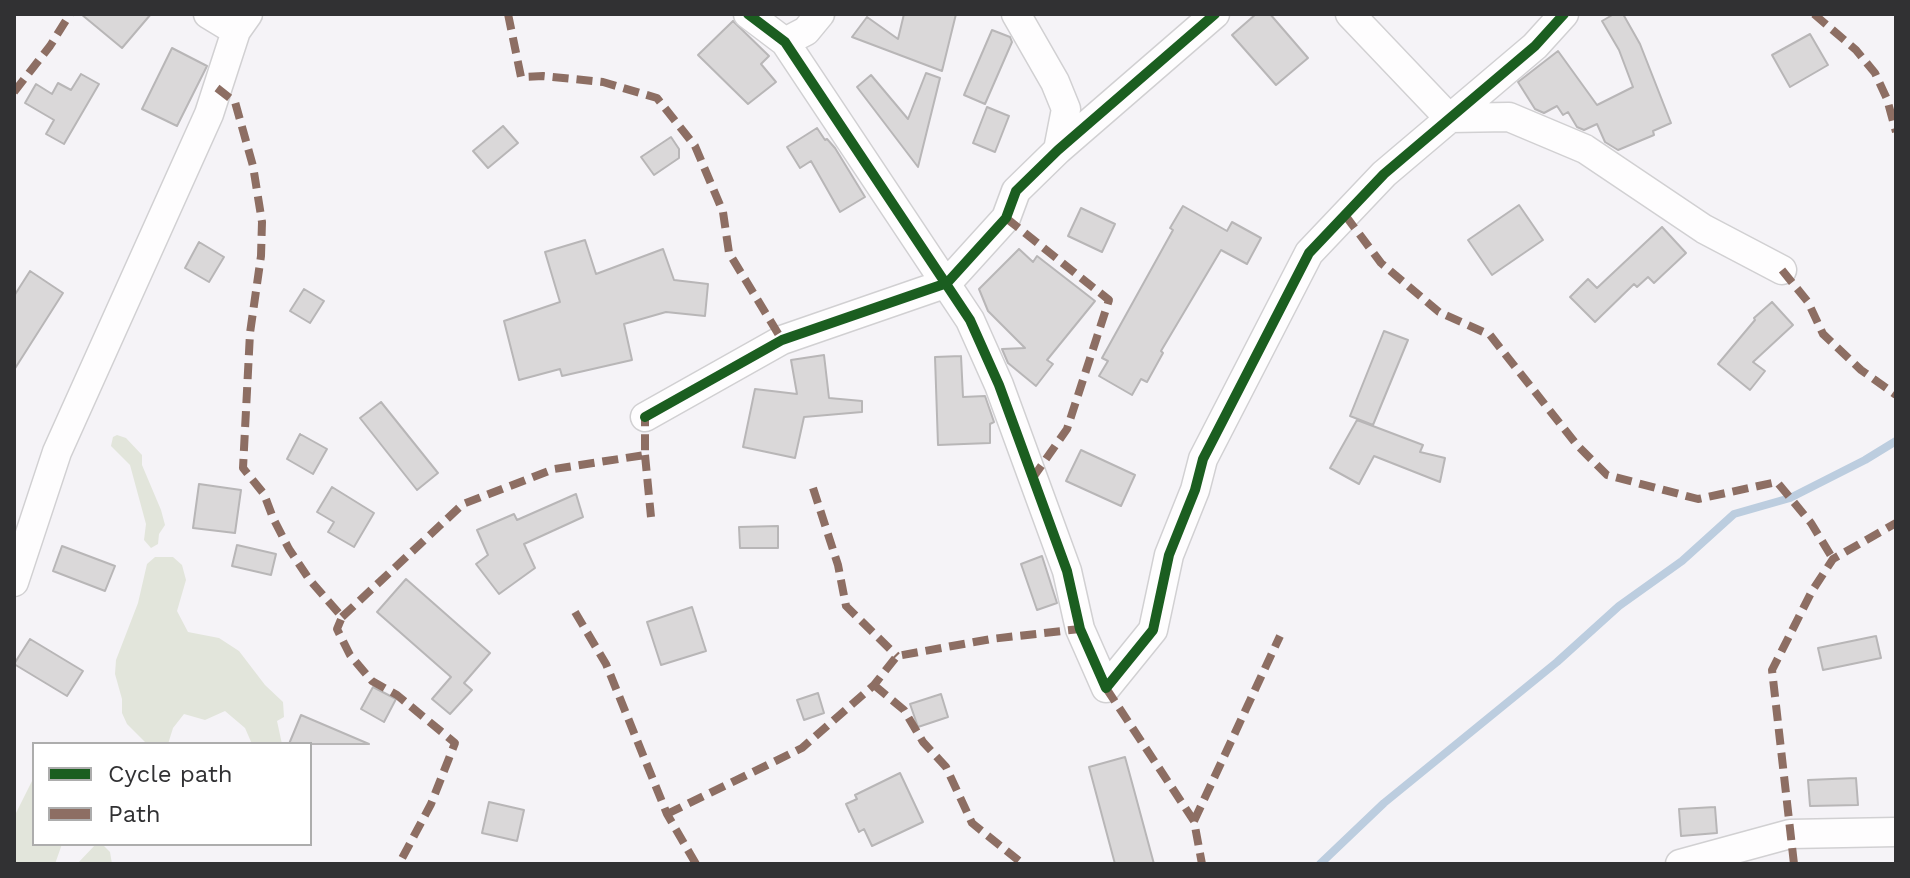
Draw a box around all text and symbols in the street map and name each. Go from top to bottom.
legend [32,742,312,846]
text: Cycle path [108,760,233,788]
text: Path [108,800,161,828]

